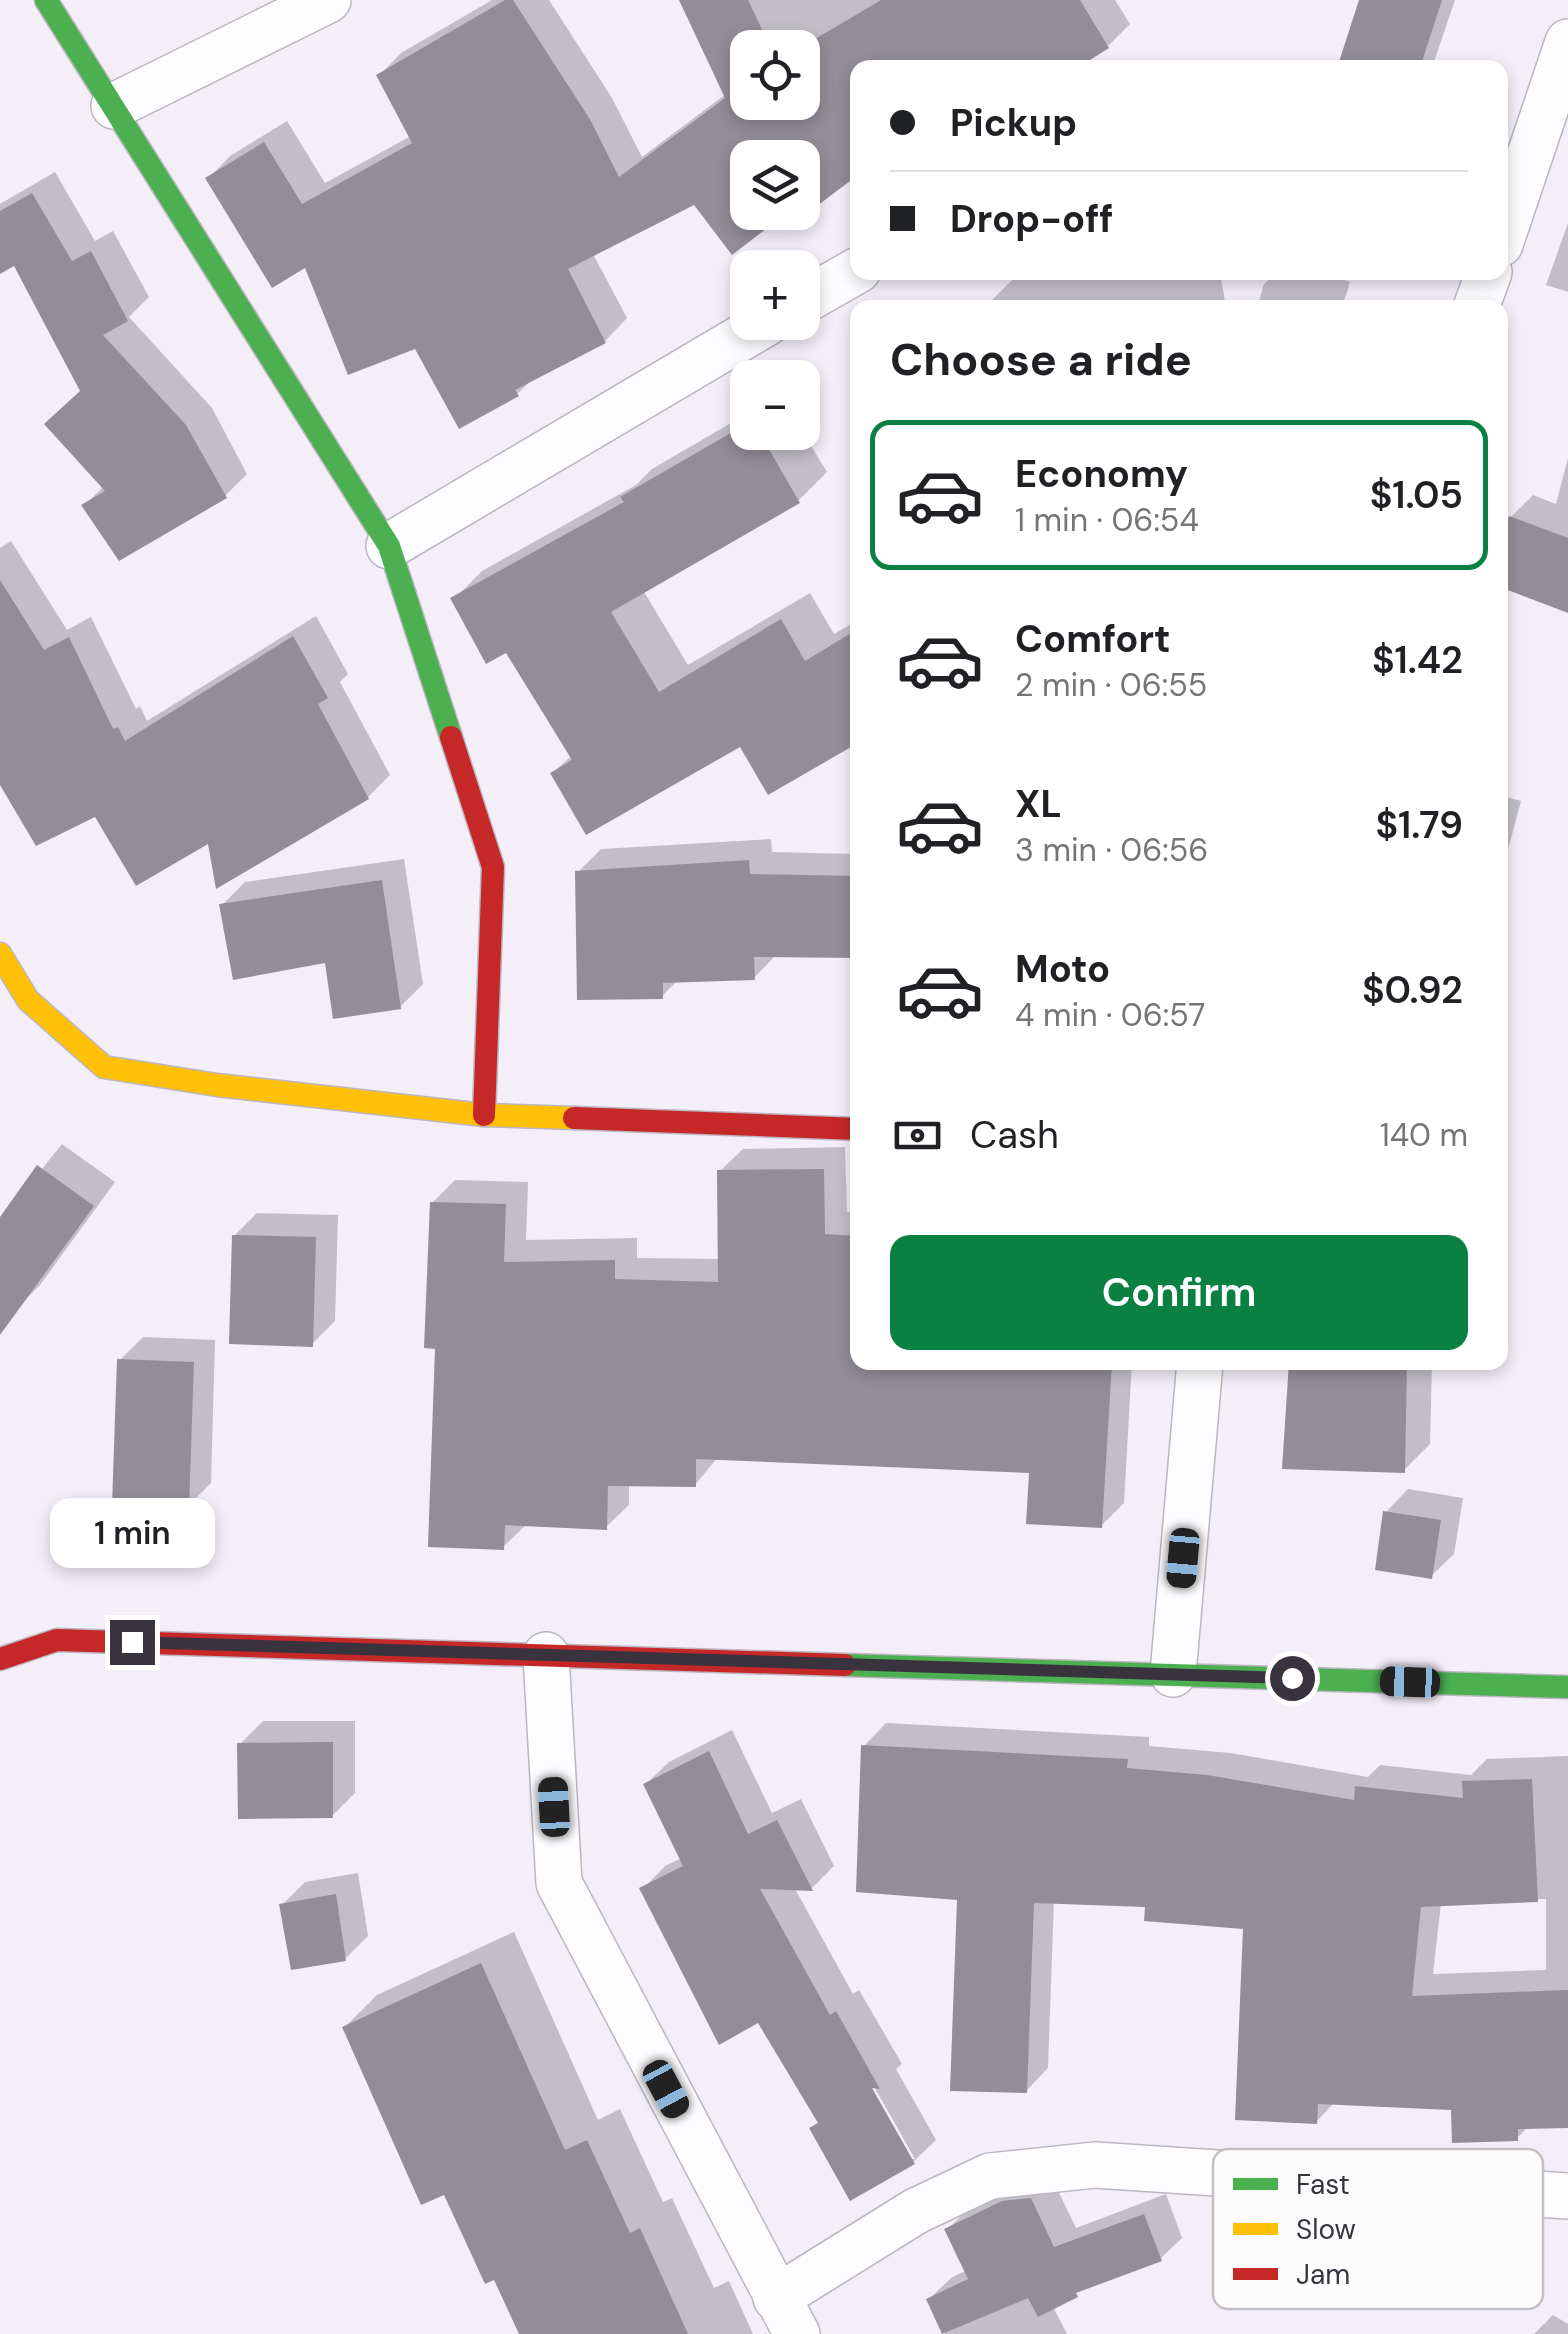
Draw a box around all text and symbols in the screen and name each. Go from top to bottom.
map controls [730,30,820,450]
button: locate [730,30,820,120]
text: Pickup [950,98,1077,148]
button: layers [730,140,820,230]
text: Drop-off [950,194,1113,244]
button: + [730,250,820,340]
text: Choose a ride [890,330,1192,389]
button: − [730,360,820,450]
text: Economy [1015,449,1188,499]
icon: car [895,450,985,540]
text: $1.05 [1370,470,1463,520]
text: 1 min · 06:54 [1015,499,1199,541]
text: Comfort [1015,614,1171,664]
icon: car [895,615,985,705]
text: $1.42 [1372,635,1463,685]
text: 2 min · 06:55 [1015,664,1207,706]
text: XL [1015,779,1062,829]
icon: car [895,780,985,870]
text: $1.79 [1375,800,1463,850]
text: 3 min · 06:56 [1015,829,1208,871]
text: Moto [1015,944,1110,994]
icon: car [895,945,985,1035]
text: $0.92 [1362,965,1463,1015]
text: 4 min · 06:57 [1015,994,1205,1036]
icon: cash [890,1108,945,1163]
text: Cash [970,1110,1059,1160]
text: 140 m [1380,1114,1468,1156]
button: Confirm [890,1235,1468,1350]
callout: 1 min [49,1497,214,1567]
text: 1 min [94,1512,171,1554]
car [1165,1527,1201,1589]
route end [110,1620,155,1665]
route start [1270,1656,1315,1701]
car [1379,1666,1441,1698]
car [537,1776,571,1838]
car [639,2055,693,2123]
legend [1213,2149,1543,2309]
text: Fast [1296,2166,1350,2203]
text: Slow [1296,2211,1356,2248]
text: Jam [1296,2256,1350,2293]

